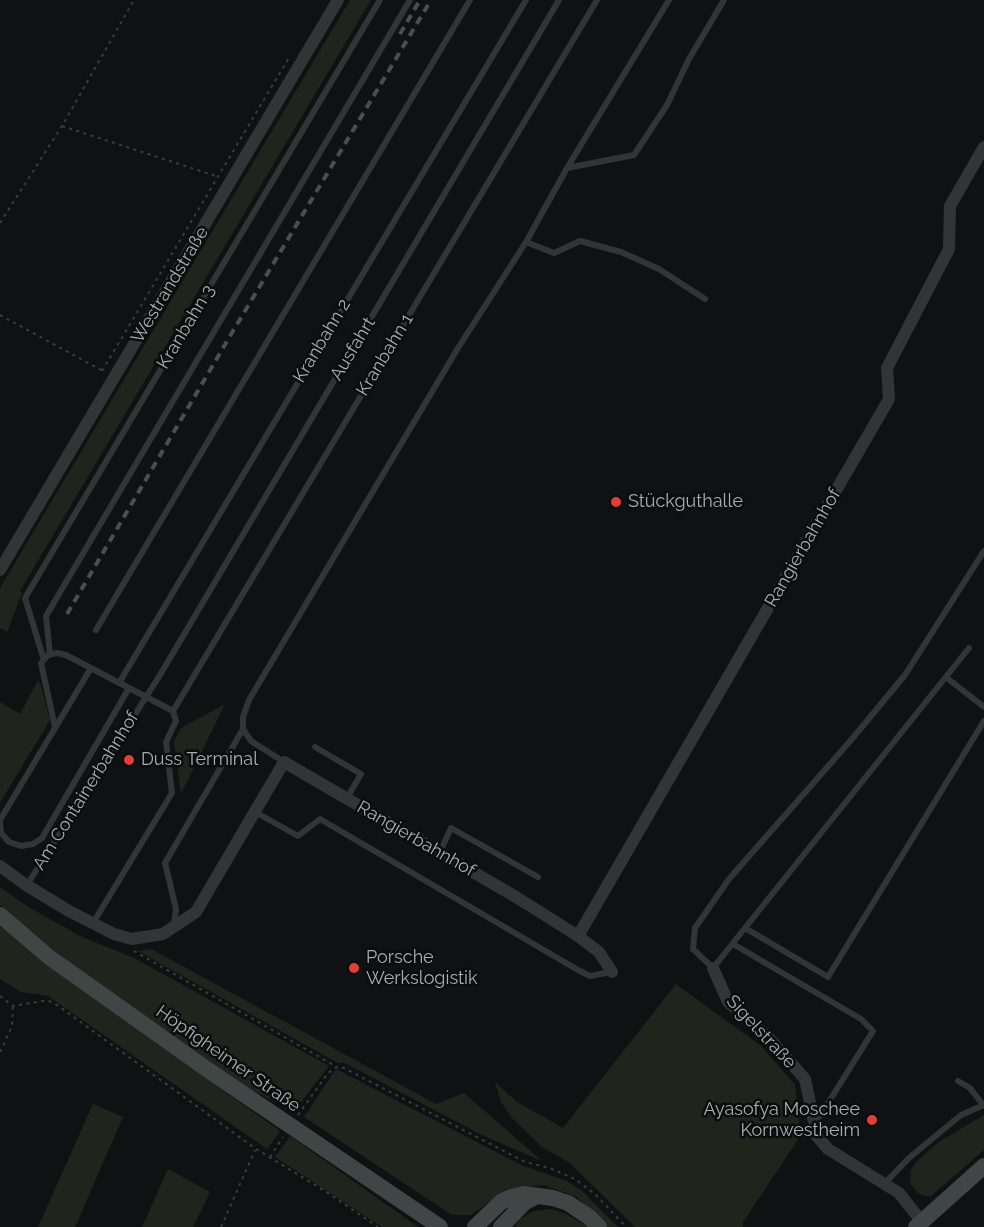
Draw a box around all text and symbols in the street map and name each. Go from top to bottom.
street label: Westrandstraße [127,223,213,347]
street label: Kranbahn 3 [152,281,220,373]
street label: Kranbahn 2 [289,295,355,387]
street label: Kranbahn 1 [352,310,418,400]
street label: Ausfahrt [326,313,380,385]
street label: Rangierbahnhof [760,485,846,611]
place label: Stückguthalle [628,491,743,513]
marker: Stückguthalle [609,495,623,509]
street label: Am Containerbahnhof [28,708,144,874]
place label: Duss Terminal [141,749,258,771]
marker: Duss Terminal [122,753,136,767]
street label: Rangierbahnhof [353,796,479,882]
place label: Porsche Werkslogistik [366,947,478,990]
marker: Porsche Werkslogistik [347,961,361,975]
street label: Sigelstraße [721,991,801,1073]
street label: Höpfigheimer Straße [152,1001,304,1117]
place label: Ayasofya Moschee Kornwestheim [703,1099,860,1142]
marker: Ayasofya Moschee Kornwestheim [865,1113,879,1127]

